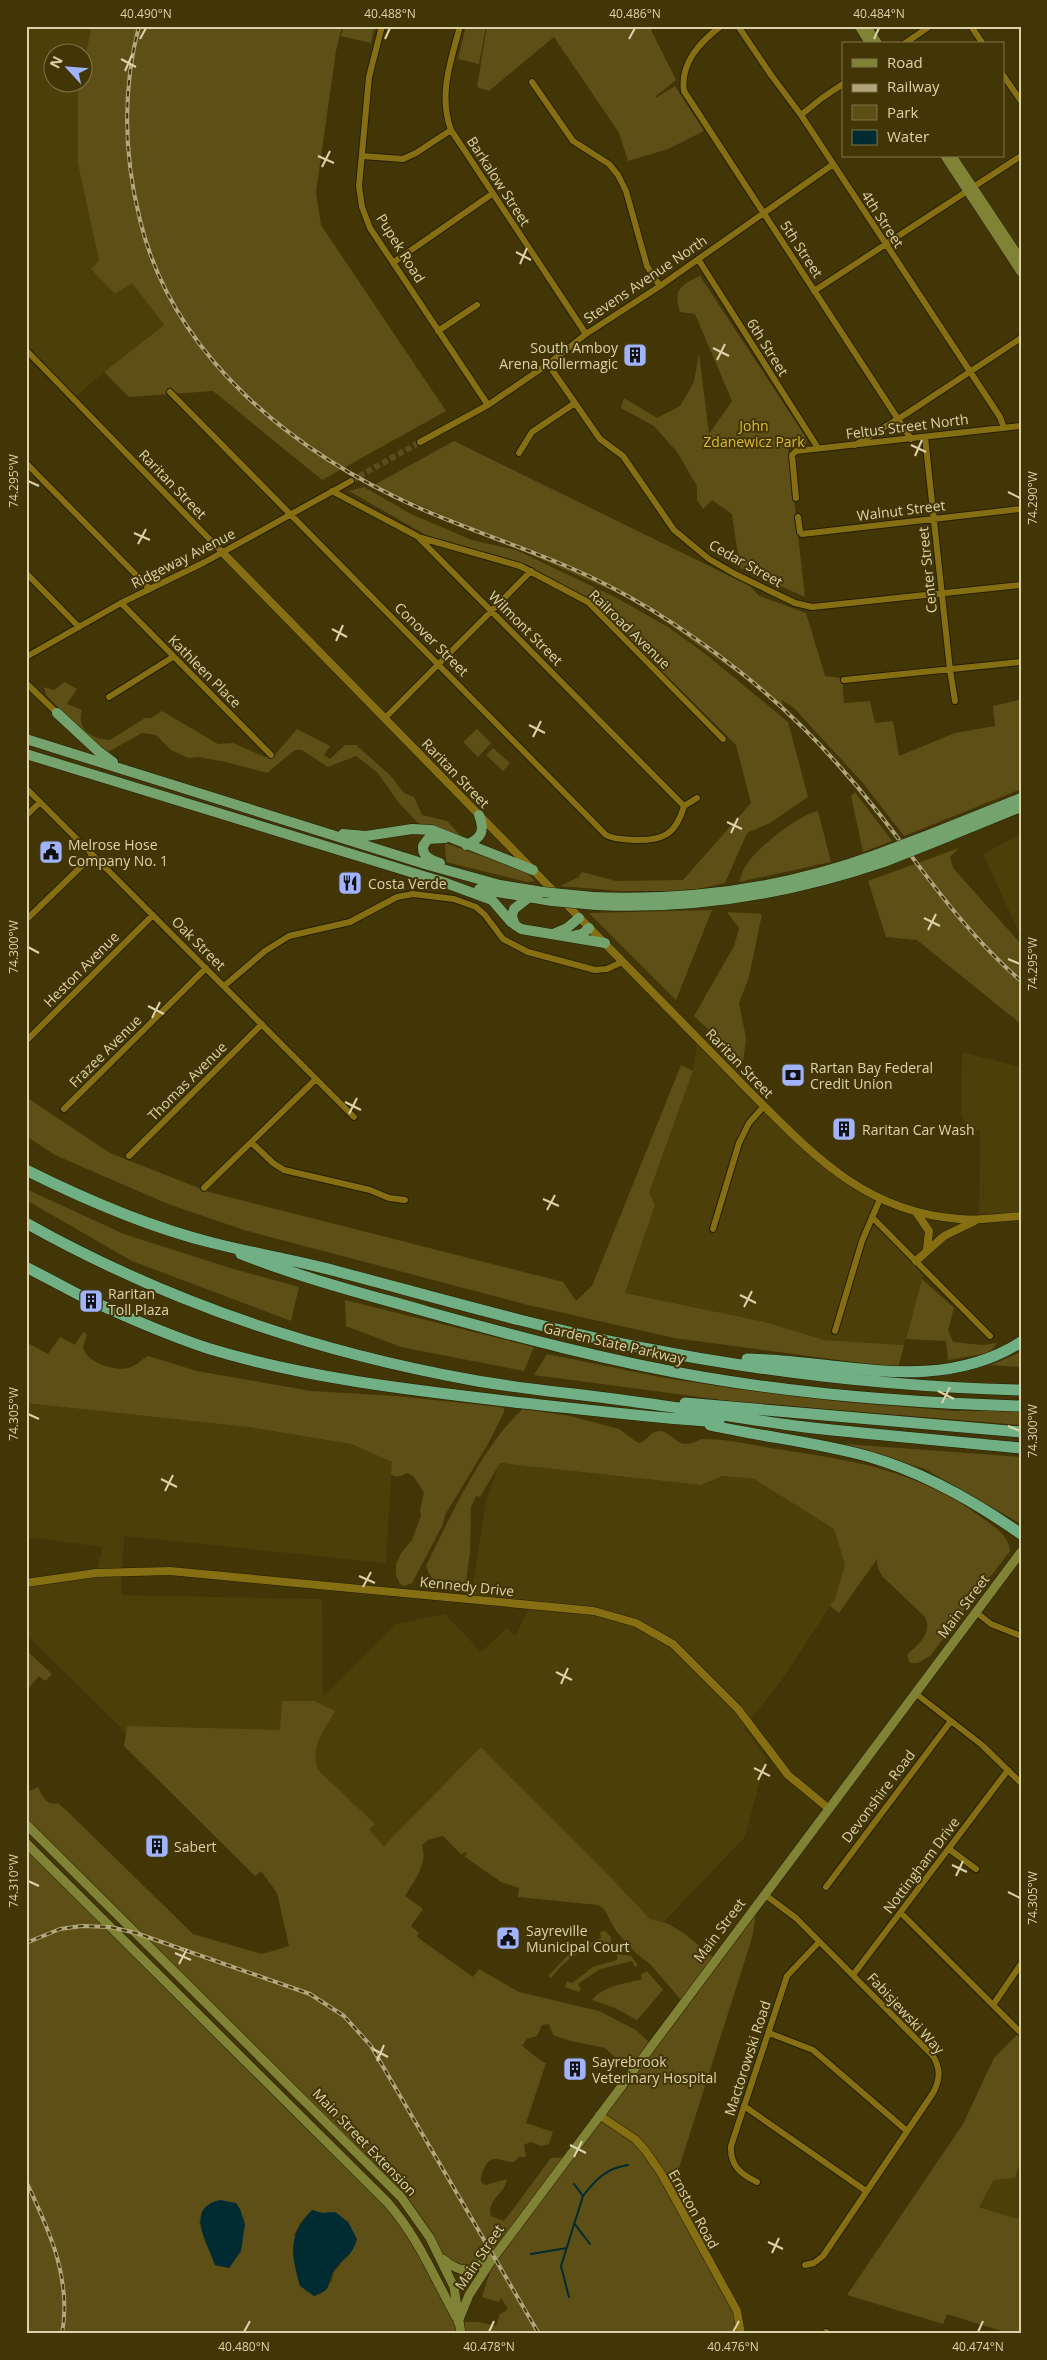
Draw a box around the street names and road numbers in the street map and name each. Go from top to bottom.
street label: Barkalow Street [463,133,535,229]
street label: 4th Street [858,187,908,251]
street label: Pupek Road [372,210,430,286]
street label: 5th Street [777,217,827,281]
street label: Stevens Avenue North [580,231,710,327]
street label: 6th Street [743,315,793,379]
street label: Feltus Street North [845,409,969,443]
street label: Raritan Street [135,445,211,523]
street label: Walnut Street [856,495,946,525]
street label: Ridgeway Avenue [128,524,238,592]
street label: Center Street [913,526,941,614]
street label: Cedar Street [706,535,786,591]
street label: Railroad Avenue [585,585,675,673]
street label: Wilmont Street [485,587,567,669]
street label: Conover Street [391,598,473,680]
street label: Kathleen Place [164,630,246,712]
street label: Raritan Street [418,734,494,812]
street label: Oak Street [168,912,230,974]
street label: Heston Avenue [39,927,123,1011]
street label: Frazee Avenue [65,1010,146,1091]
street label: Raritan Street [702,1024,778,1102]
street label: Thomas Avenue [143,1037,231,1125]
street label: Garden State Parkway [542,1318,687,1369]
street label: Main Street [933,1570,993,1642]
street label: Kennedy Drive [419,1572,515,1600]
street label: Devonshire Road [837,1746,919,1846]
street label: Nottingham Drive [879,1813,964,1917]
street label: Main Street [689,1894,749,1966]
street label: Fabisjewski Way [863,1968,949,2059]
street label: Mactorowski Road [719,1998,775,2118]
street label: Main Street Extension [309,2084,421,2200]
street label: Ernston Road [664,2166,724,2252]
street label: Main Street [450,2220,508,2293]

